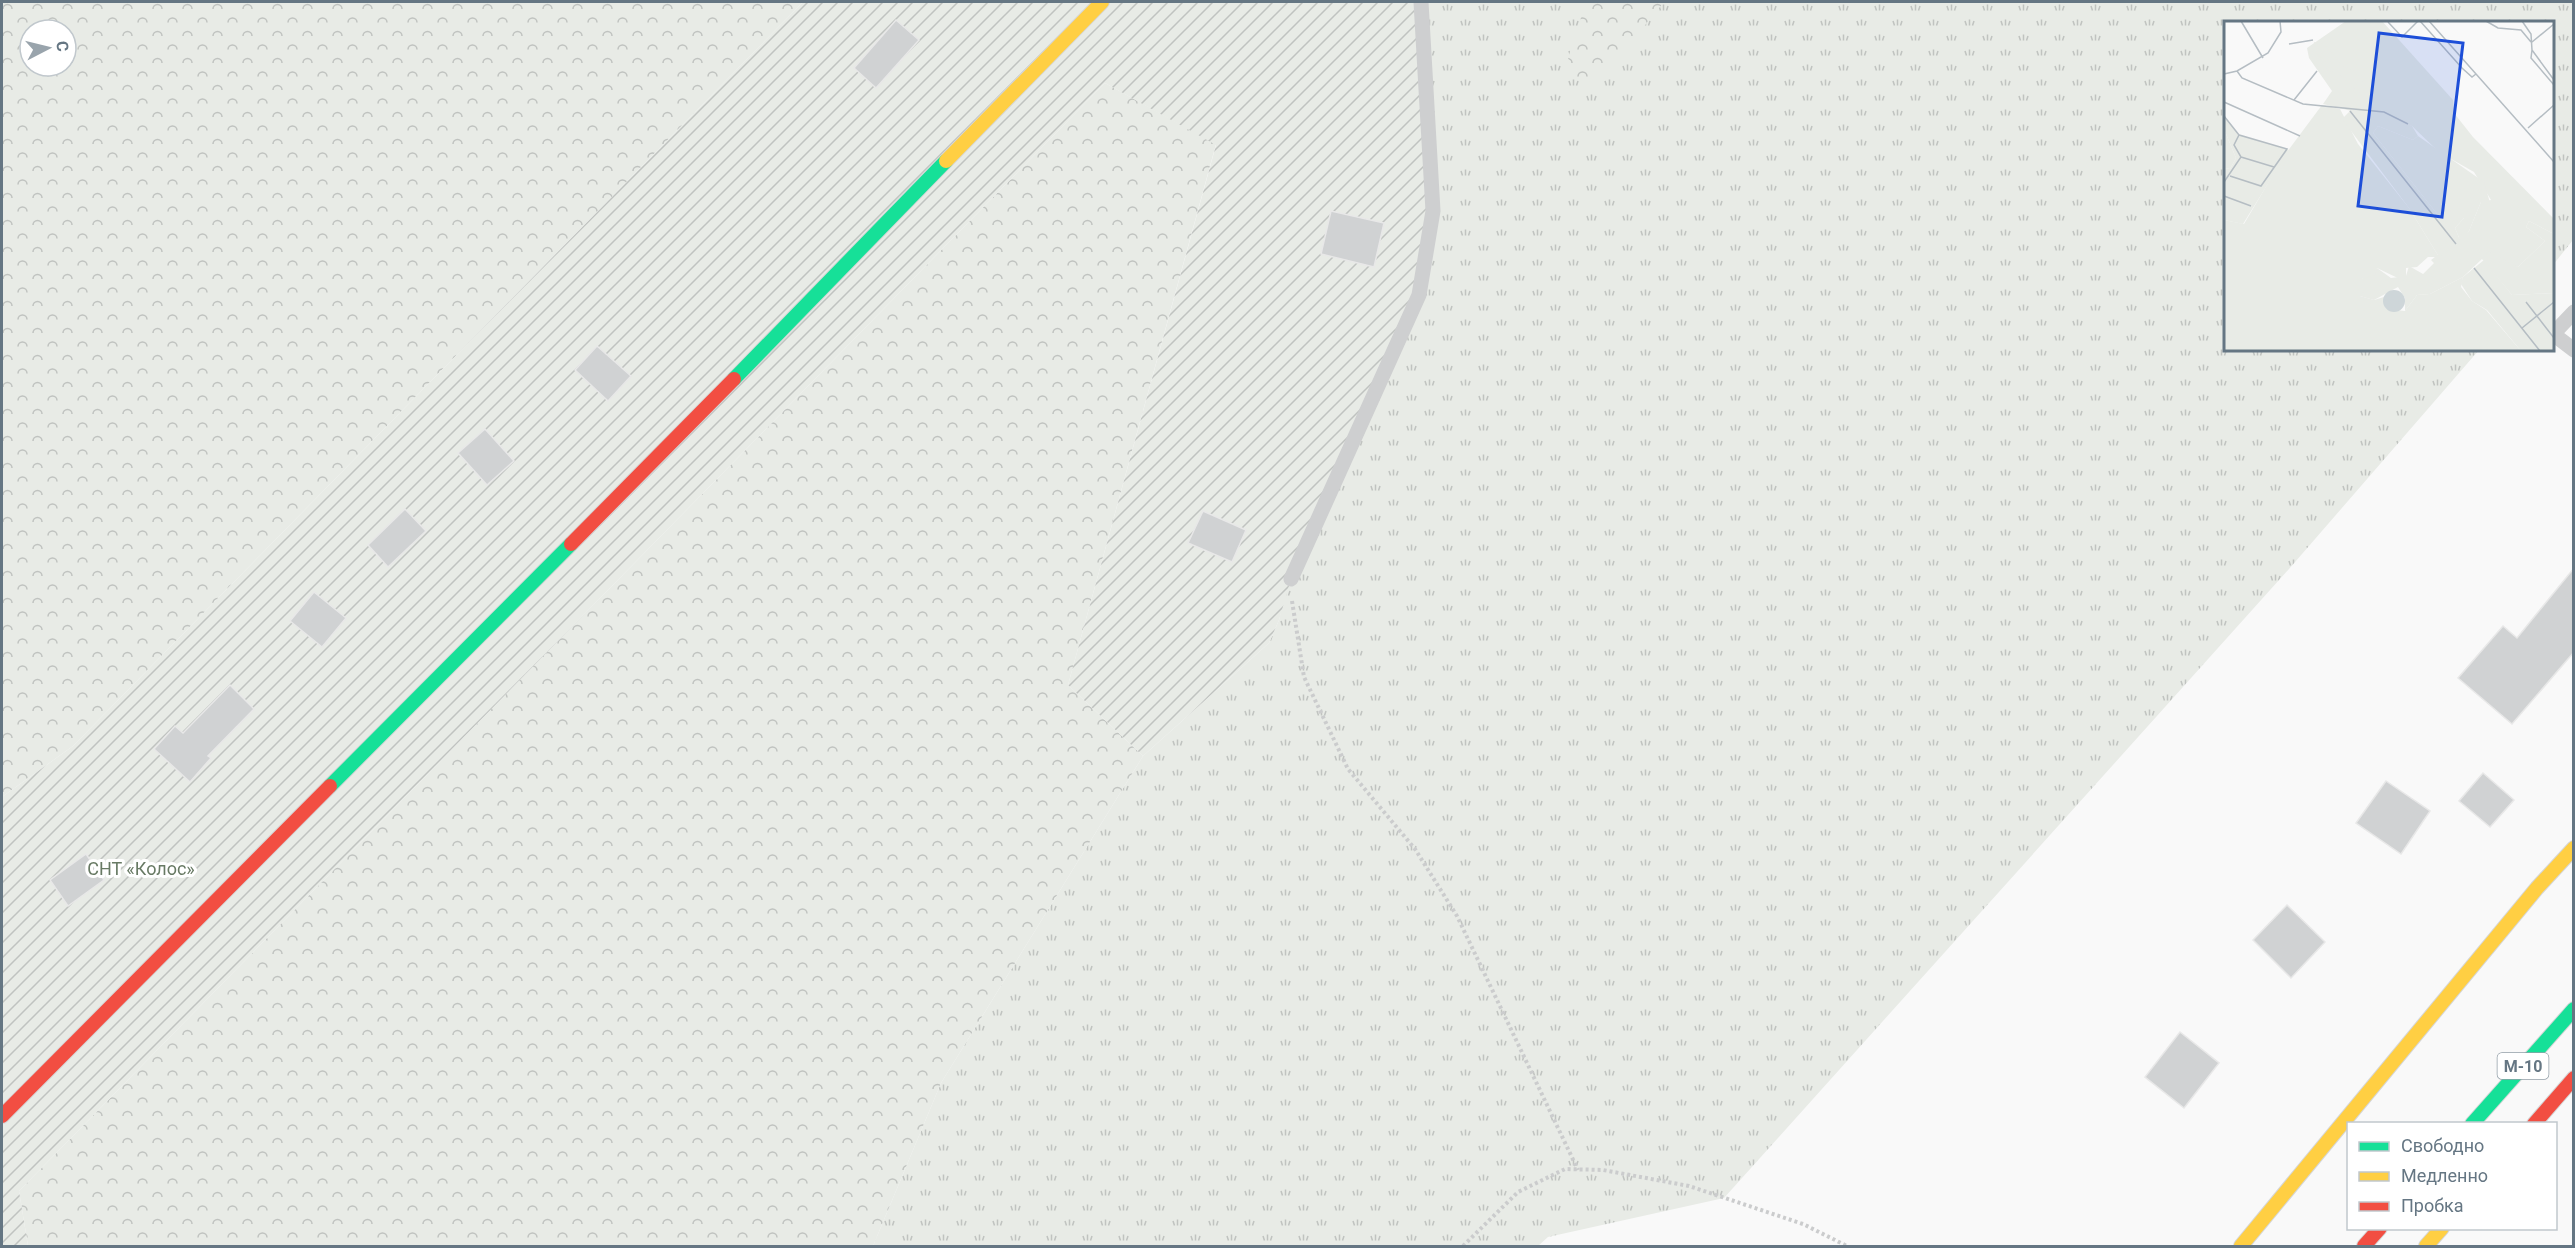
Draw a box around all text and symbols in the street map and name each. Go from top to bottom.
north arrow [18,18,78,78]
inset map [2224,21,2554,351]
text: С [52,40,72,53]
park label: СНТ «Колос» [87,858,195,879]
road number: М-10 [2498,1053,2548,1079]
legend [2347,1122,2557,1230]
text: Свободно [2401,1135,2484,1156]
text: Медленно [2401,1165,2488,1186]
text: Пробка [2401,1195,2464,1216]

